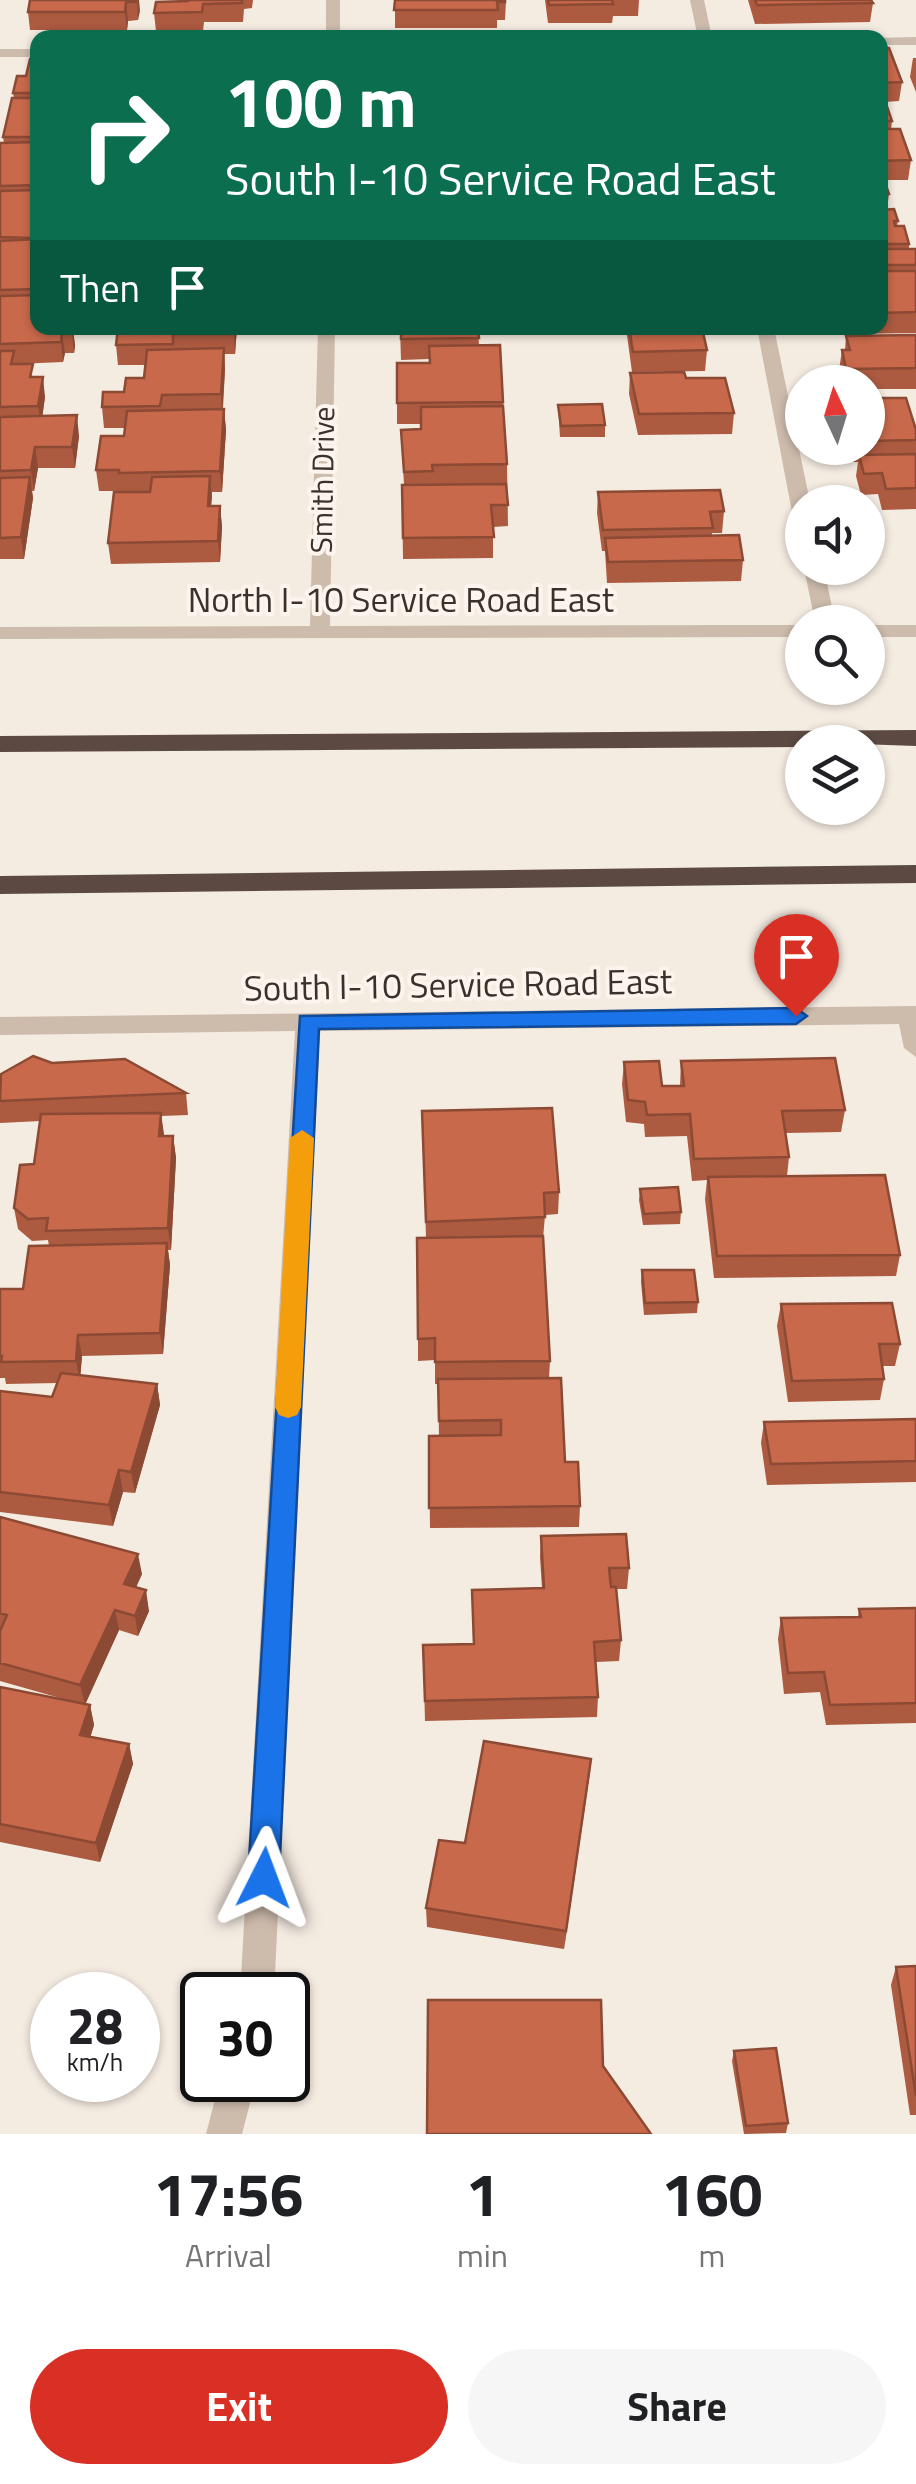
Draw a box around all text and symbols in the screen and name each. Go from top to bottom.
text: 100 m [225,48,417,154]
icon: right [60,70,190,200]
text: South I-10 Service Road East [225,144,776,212]
text: Then [60,259,140,317]
icon: arrive [160,260,215,315]
north arrow [785,365,885,465]
map controls [785,365,885,825]
street label: Smith Drive [298,406,346,554]
button: sound [785,485,885,585]
street label: North I-10 Service Road East [188,572,614,626]
button: search [785,605,885,705]
button: layers [785,725,885,825]
pin [754,914,839,1017]
icon: arrive [769,929,824,984]
street label: South I-10 Service Road East [243,953,673,1015]
position arrow [212,1826,316,1930]
speed limit sign: 30 [180,1972,310,2102]
text: 28 [67,1987,123,2063]
text: km/h [67,2043,123,2081]
text: 17:56 [154,2148,303,2239]
text: 1 [466,2148,499,2239]
text: 160 [662,2148,762,2239]
text: Arrival [185,2231,272,2279]
text: min [457,2231,508,2279]
text: m [699,2231,725,2279]
button: Exit [30,2349,448,2464]
button: Share [468,2349,886,2464]

